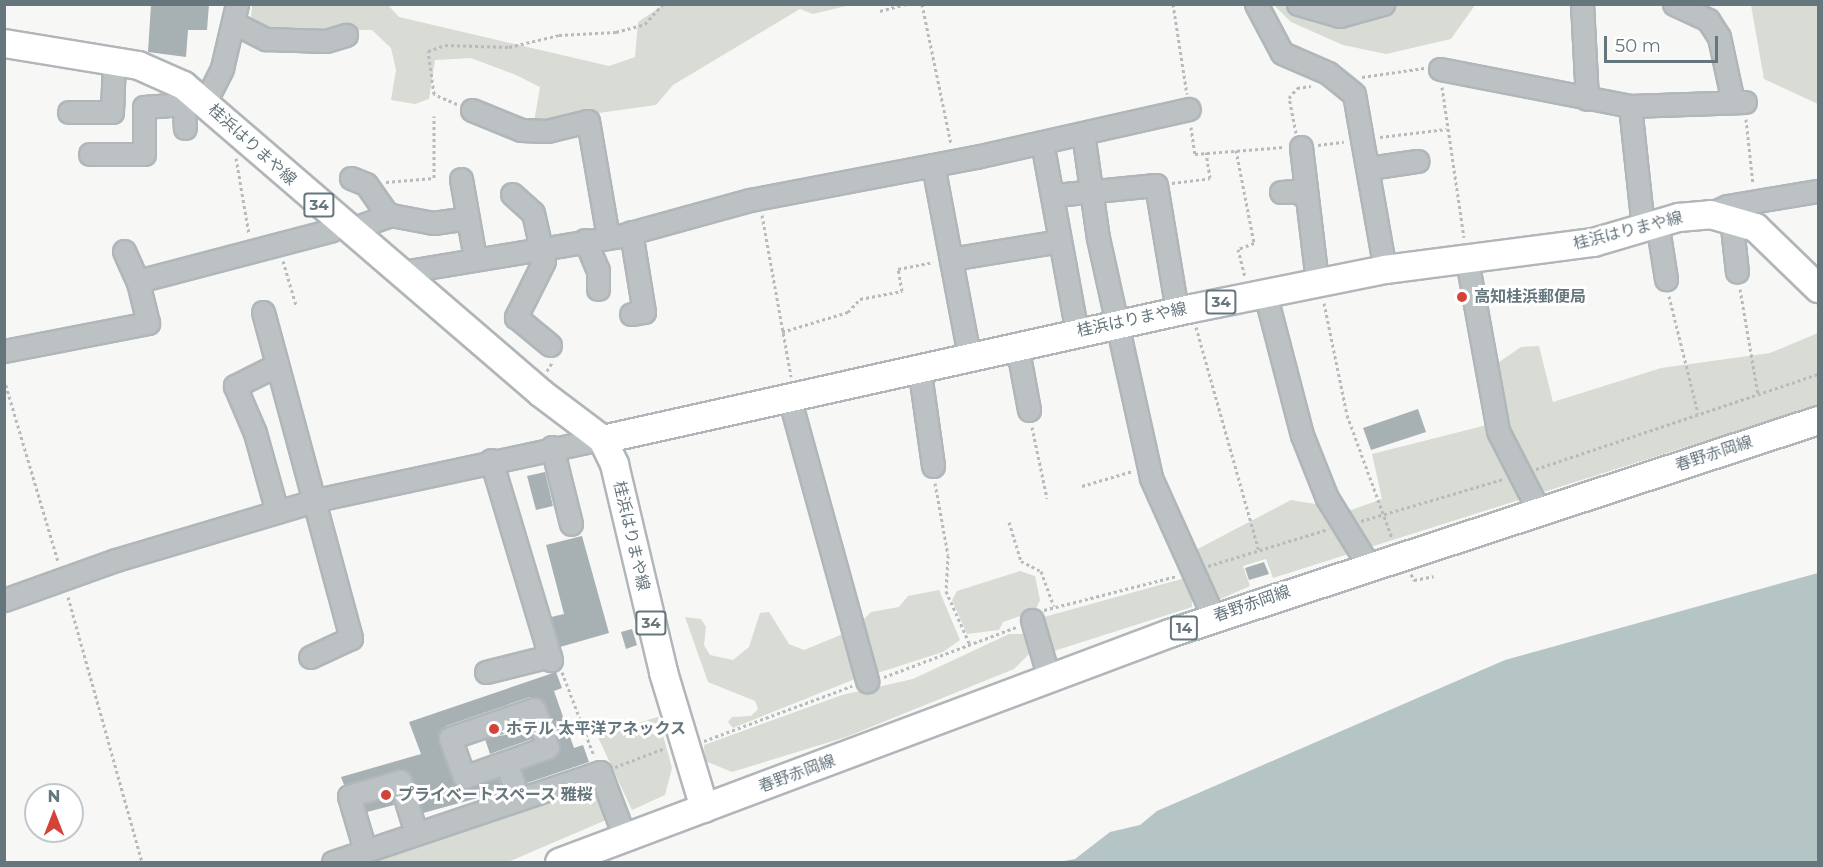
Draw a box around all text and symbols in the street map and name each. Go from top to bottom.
scale bar [1607,24,1721,62]
text: 50 m [1615,35,1661,57]
street label: 桂浜はりまや線 [204,100,300,190]
road number: 34 [302,193,336,217]
street label: 桂浜はりまや線 [1571,208,1685,254]
place label: 高知桂浜郵便局 [1474,287,1586,307]
road number: 34 [1204,290,1238,314]
marker: 高知桂浜郵便局 [1455,290,1469,304]
street label: 桂浜はりまや線 [1075,299,1189,341]
street label: 春野赤岡線 [1673,433,1755,475]
street label: 桂浜はりまや線 [609,479,653,593]
street label: 春野赤岡線 [1211,582,1293,626]
road number: 34 [634,611,668,635]
road number: 14 [1169,616,1199,640]
place label: ホテル 太平洋アネックス [506,719,687,739]
marker: ホテル 太平洋アネックス [487,722,501,736]
street label: 春野赤岡線 [756,751,838,797]
north arrow [24,783,84,843]
place label: プライベートスペース 雅桜 [398,785,595,805]
text: N [48,787,60,806]
marker: プライベートスペース 雅桜 [379,788,393,802]

